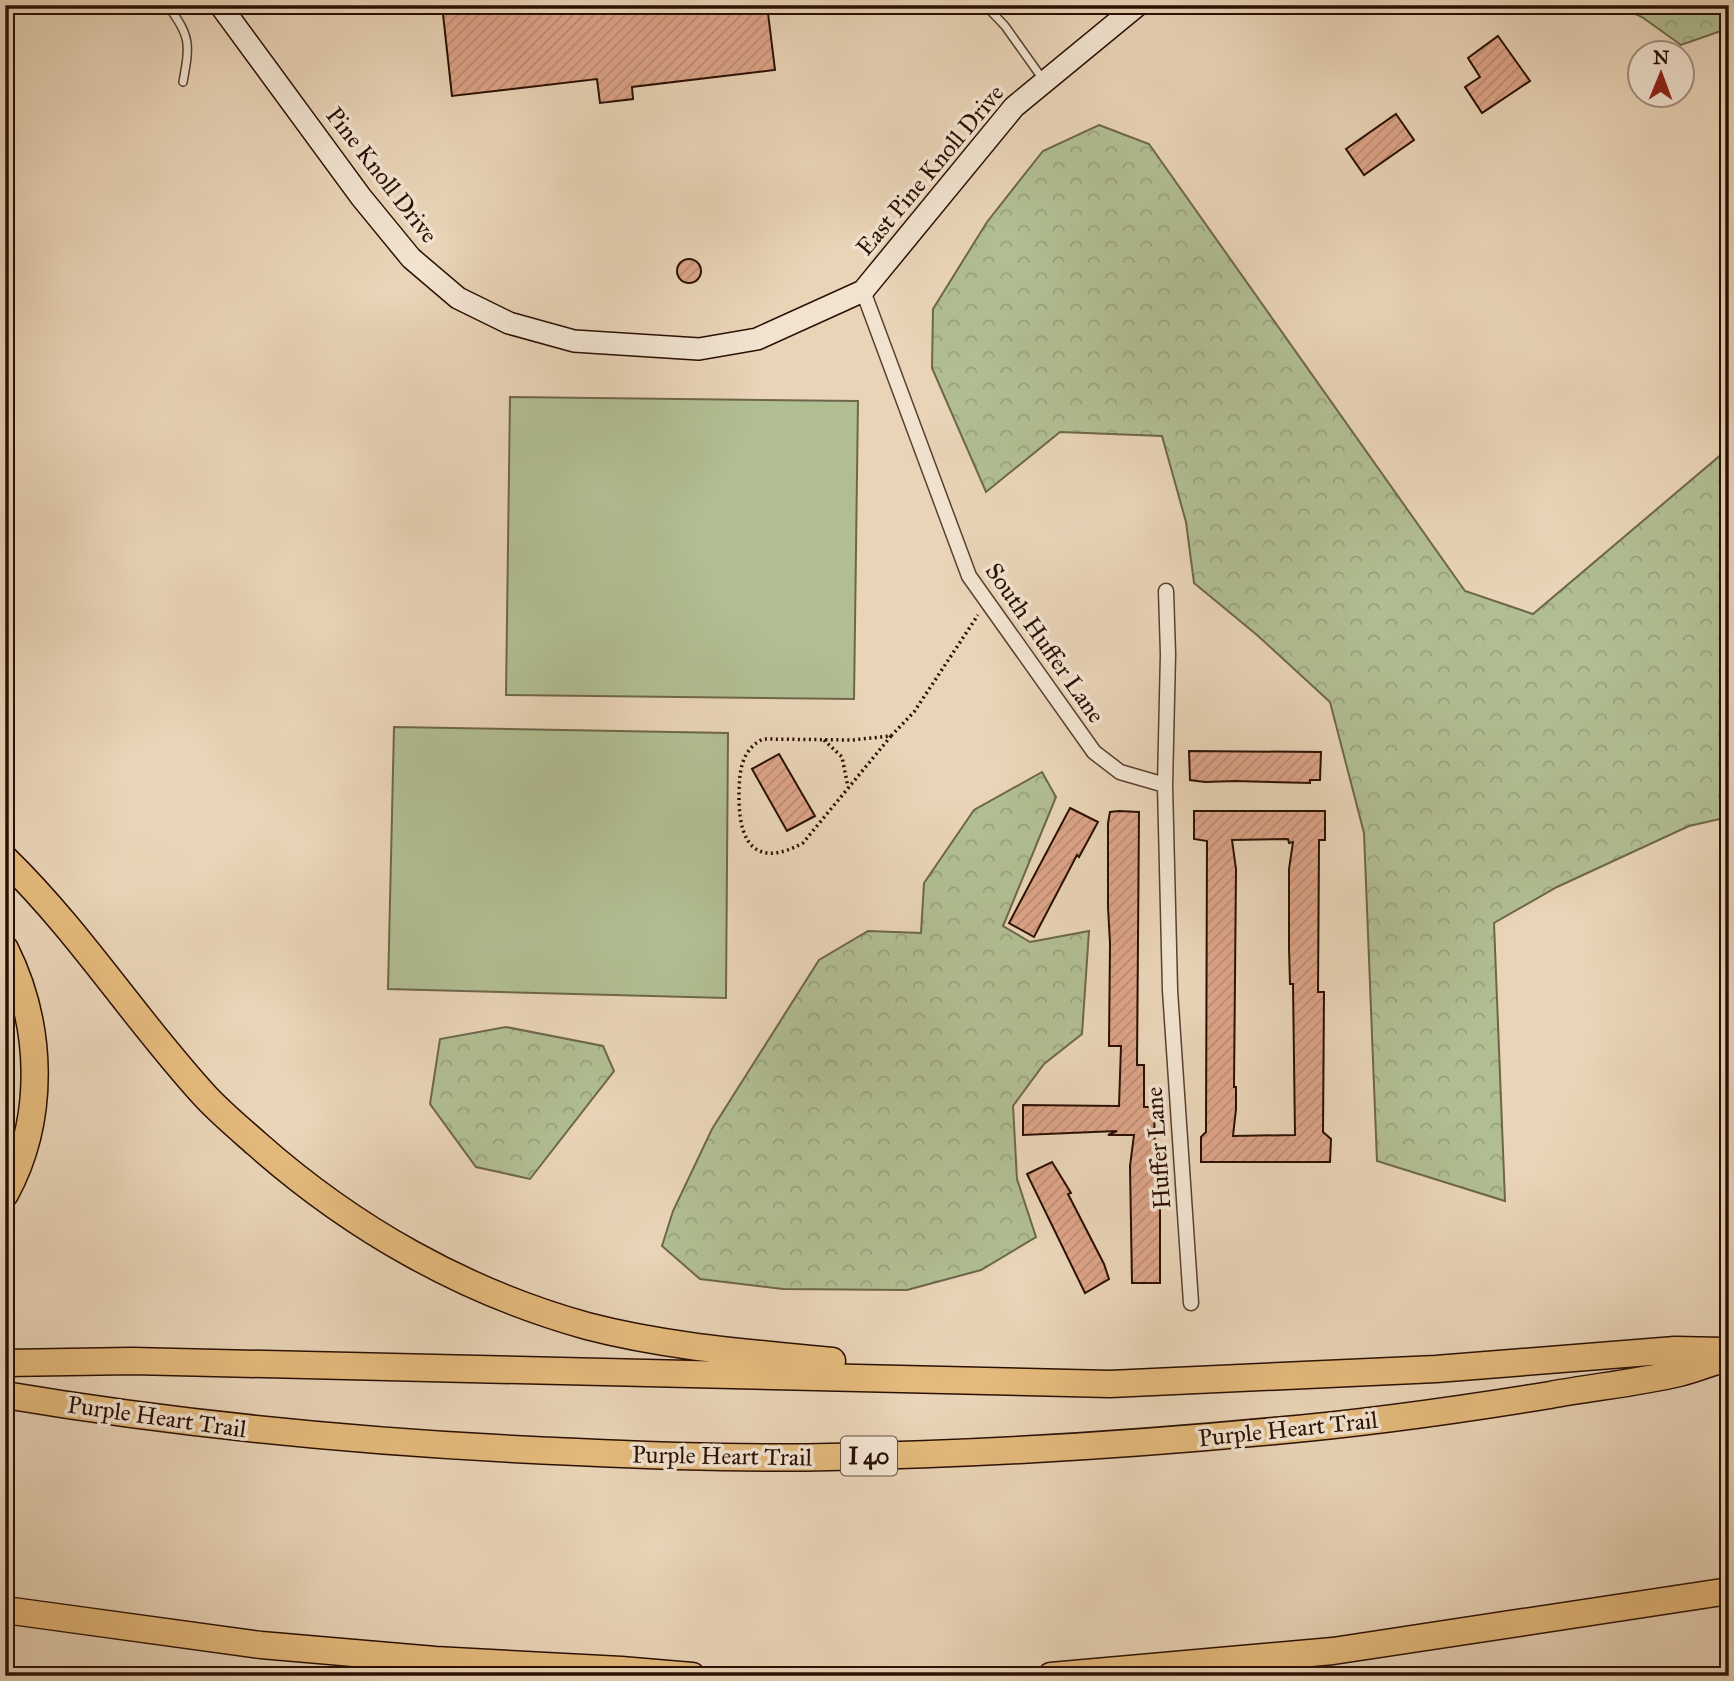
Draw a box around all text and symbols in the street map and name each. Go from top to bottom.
north arrow [1626,38,1696,108]
text: N [1653,46,1670,69]
street label: East Pine Knoll Drive [850,78,1010,262]
street label: Pine Knoll Drive [320,101,444,249]
street label: South Huffer Lane [979,557,1111,729]
street label: Huffer Lane [1139,1086,1177,1210]
street label: Purple Heart Trail [66,1390,249,1444]
street label: Purple Heart Trail [1197,1405,1380,1453]
road number: I 40 [841,1436,897,1476]
street label: Purple Heart Trail [632,1439,813,1473]

